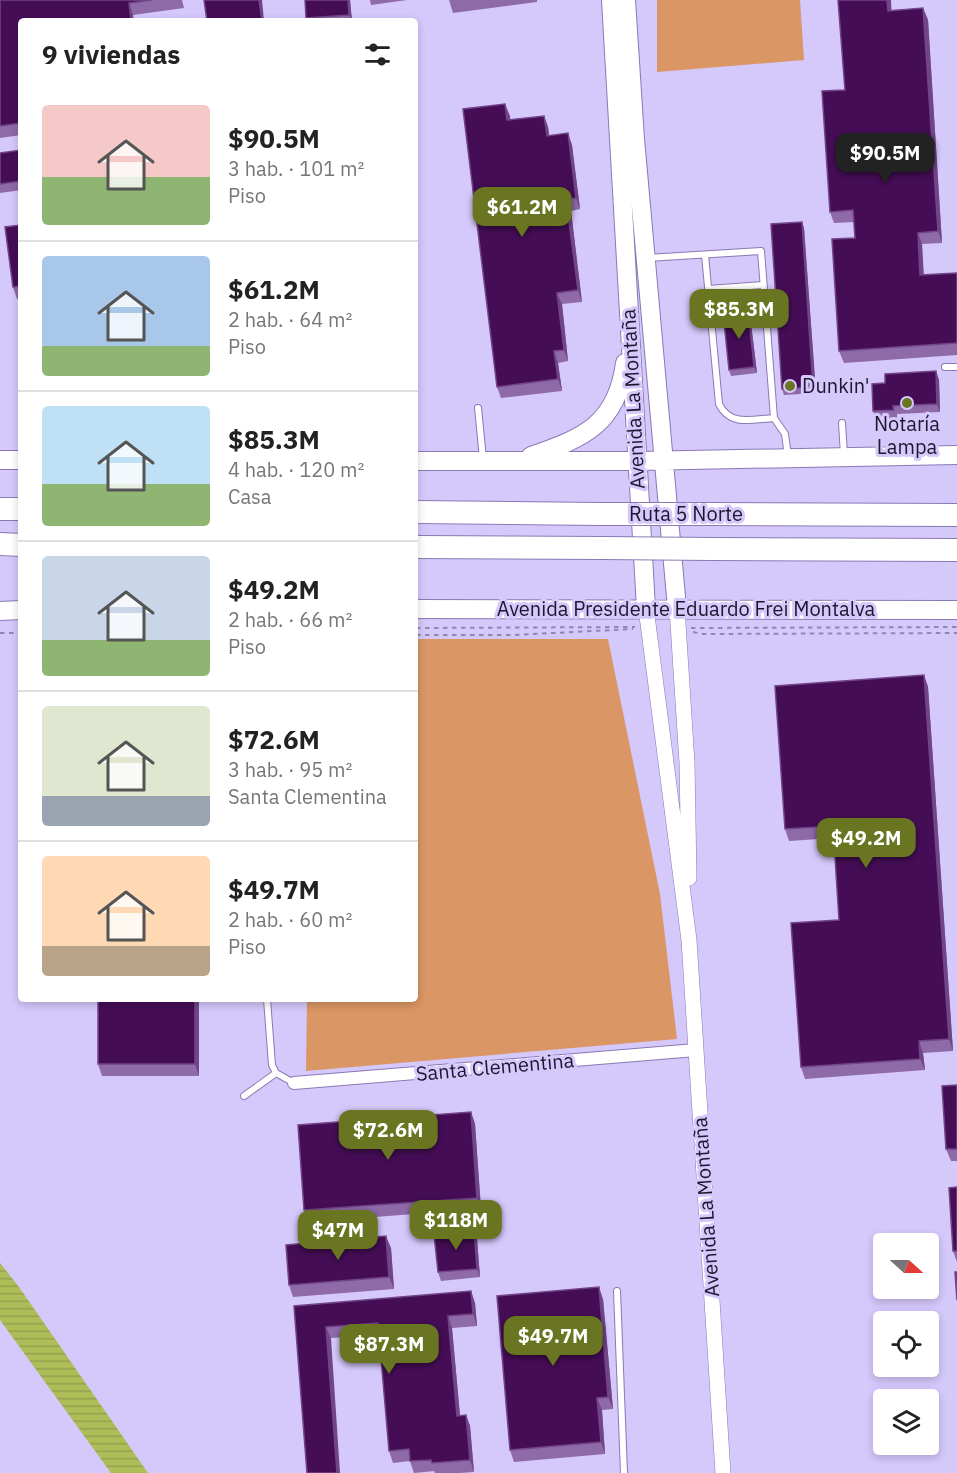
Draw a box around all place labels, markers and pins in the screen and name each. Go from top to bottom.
pin: $90.5M [836,133,934,184]
pin: $61.2M [473,187,571,238]
pin: $85.3M [690,289,788,340]
place label: Dunkin' [802,372,870,399]
marker: Dunkin' [783,379,797,393]
marker: Notaría Lampa [900,396,914,410]
place label: Notaría Lampa [874,410,940,460]
pin: $49.2M [817,818,915,869]
pin: $72.6M [339,1110,437,1161]
pin: $118M [414,1200,498,1251]
pin: $47M [302,1210,374,1261]
pin: $49.7M [504,1316,602,1367]
pin: $87.3M [340,1324,438,1375]

